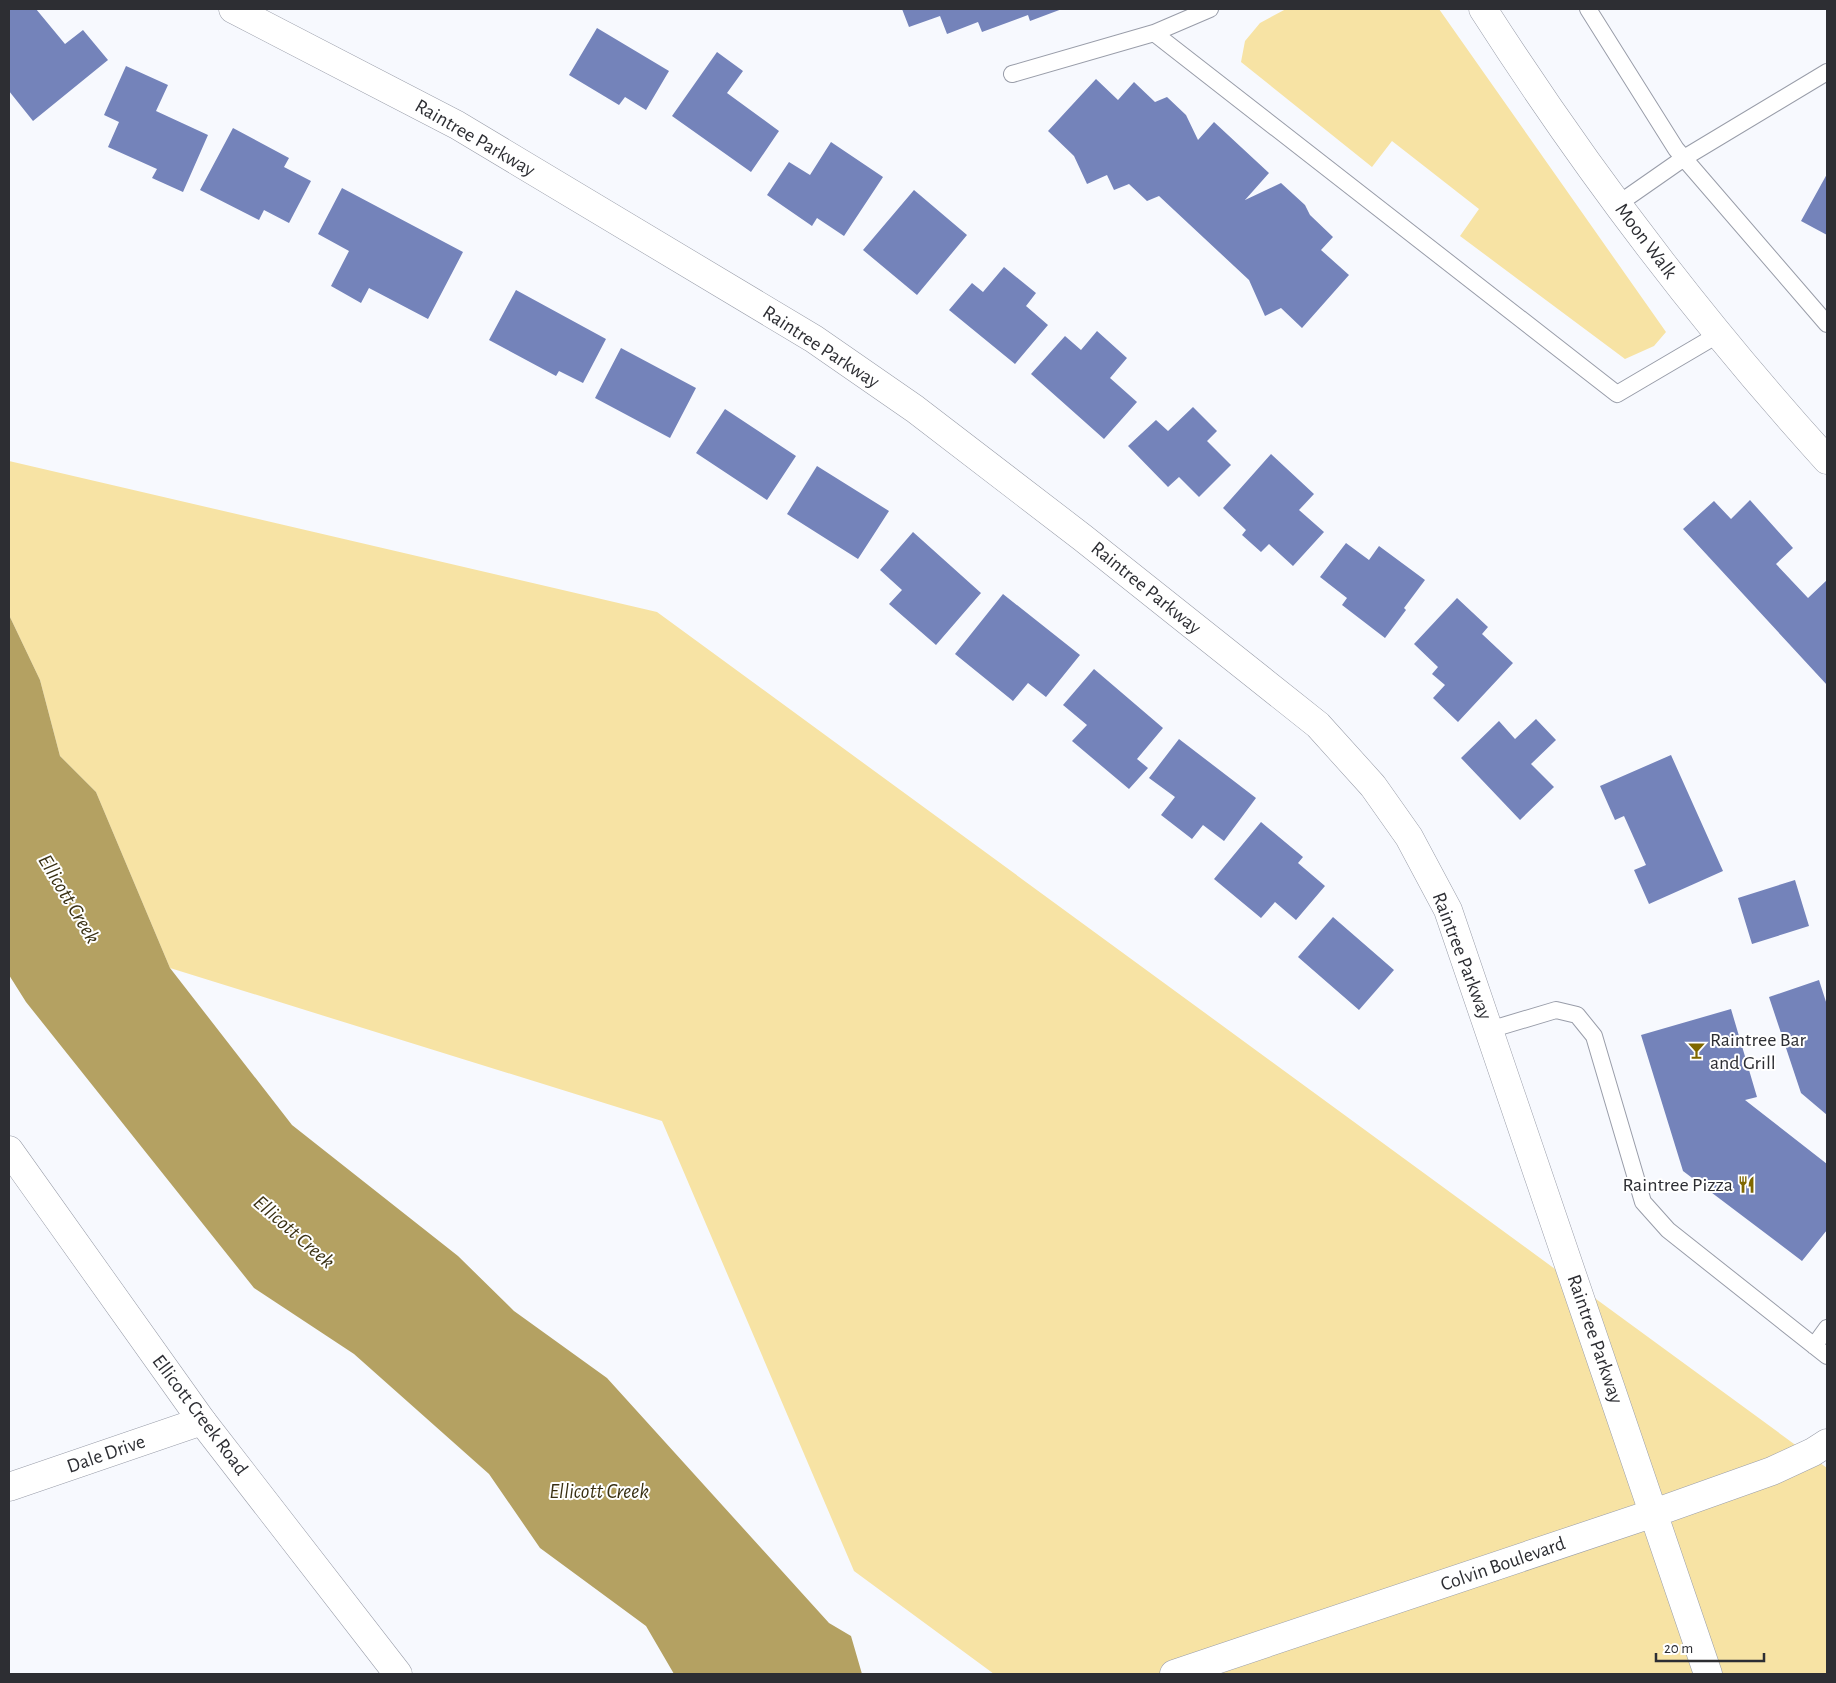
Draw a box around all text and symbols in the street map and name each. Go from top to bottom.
street label: Raintree Parkway [412,96,539,181]
street label: Moon Walk [1611,200,1681,282]
street label: Raintree Parkway [759,302,883,392]
street label: Raintree Parkway [1087,538,1205,638]
water label: Ellicott Creek [34,851,104,947]
street label: Raintree Parkway [1428,889,1496,1023]
place label: Raintree Bar and Grill [1710,1030,1806,1073]
bar icon: Raintree Bar and Grill [1686,1041,1706,1061]
place label: Raintree Pizza [1622,1175,1733,1195]
restaurant icon: Raintree Pizza [1737,1175,1757,1195]
water label: Ellicott Creek [249,1191,339,1273]
street label: Raintree Parkway [1564,1272,1627,1406]
street label: Ellicott Creek Road [148,1351,252,1479]
street label: Dale Drive [64,1431,148,1477]
water label: Ellicott Creek [549,1481,649,1502]
street label: Colvin Boulevard [1438,1533,1568,1595]
scale bar [1656,1630,1764,1662]
text: 20 m [1664,1641,1693,1656]

